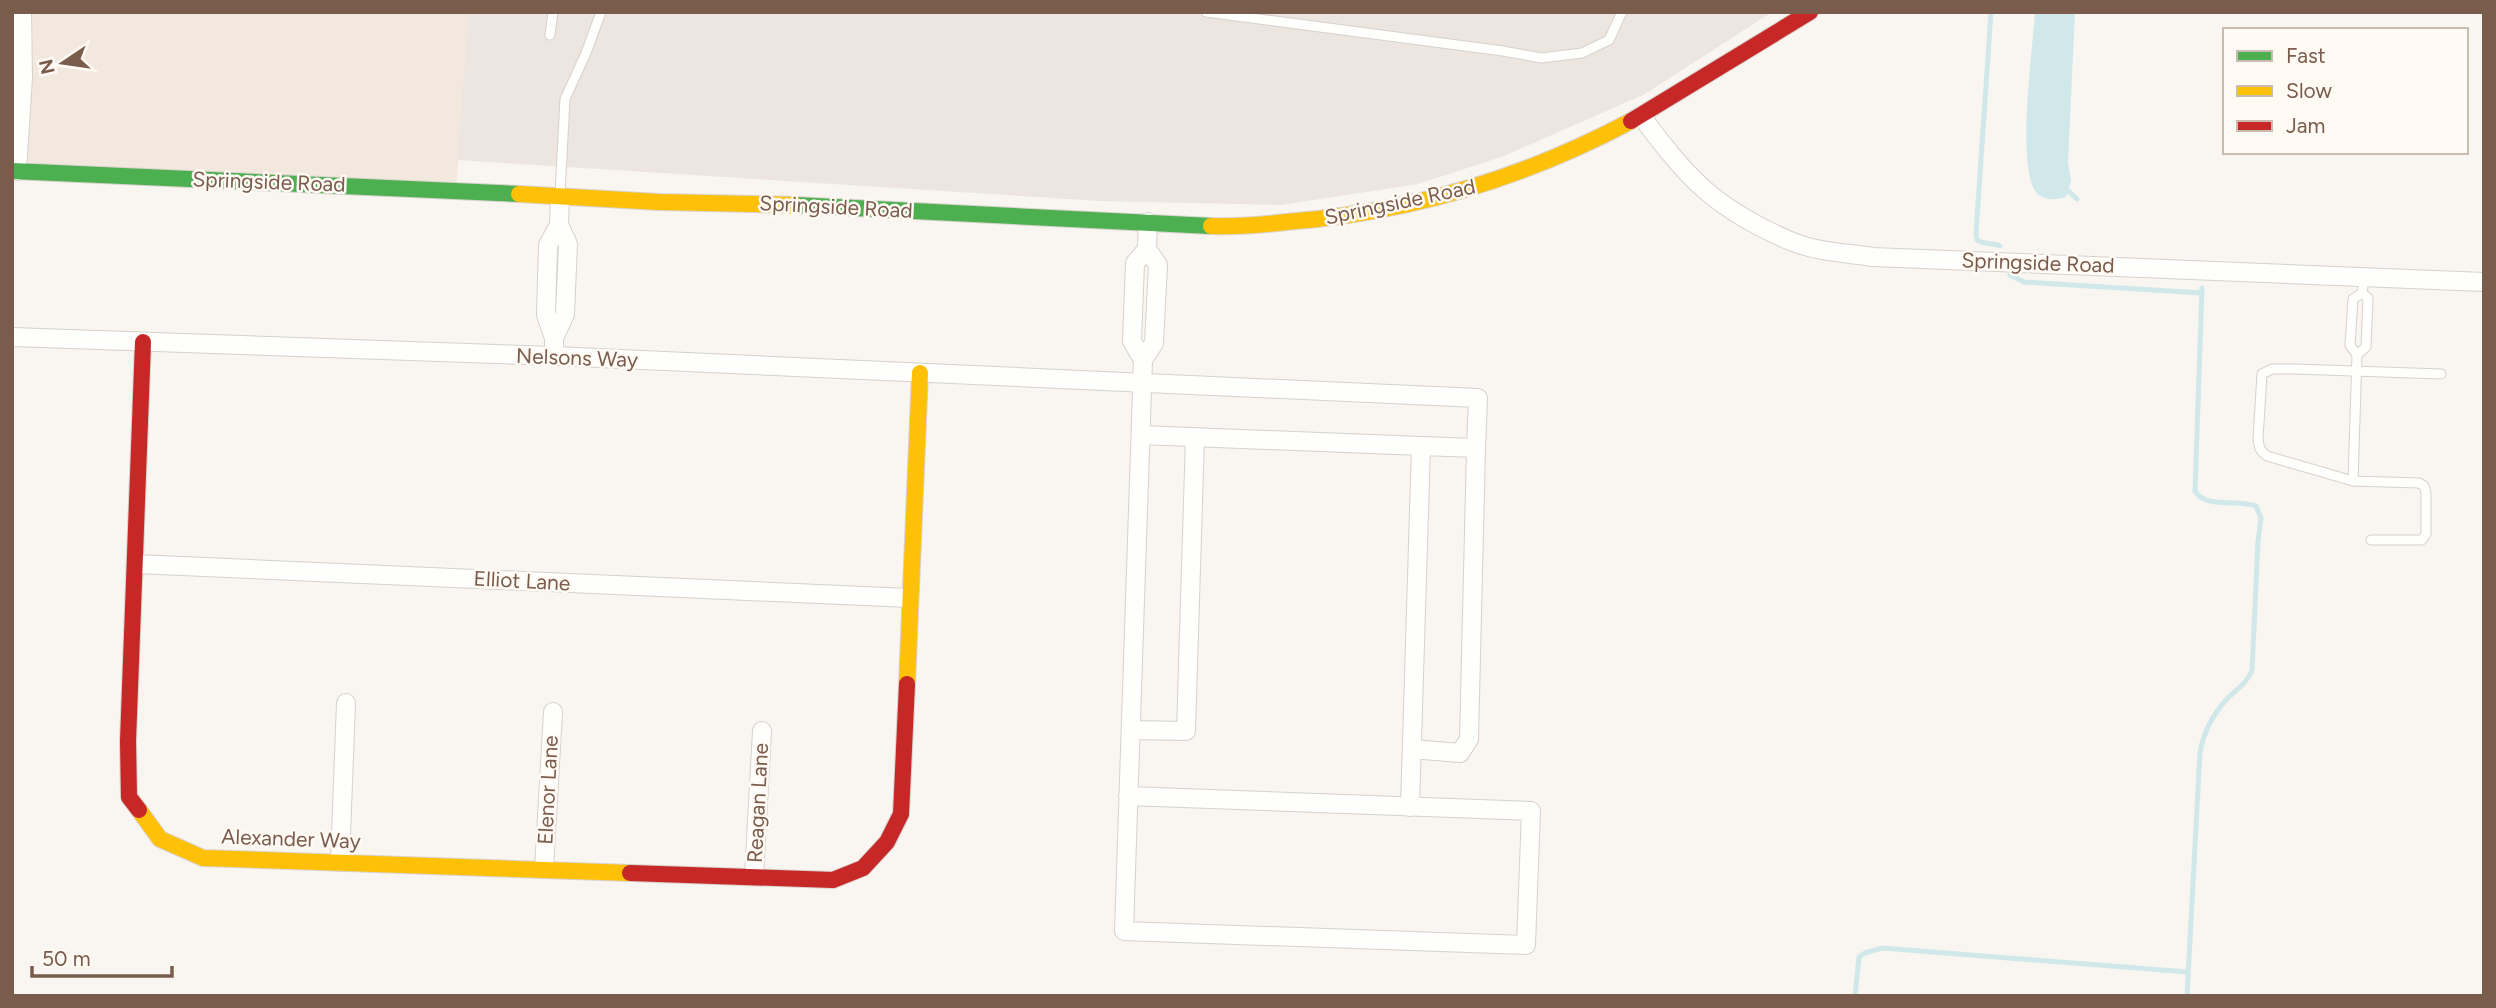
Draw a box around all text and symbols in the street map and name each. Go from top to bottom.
north arrow [28,28,98,98]
legend [2223,28,2468,154]
text: Fast [2286,43,2326,68]
text: N [34,57,60,76]
text: Slow [2286,78,2332,103]
text: Jam [2286,113,2325,138]
street label: Springside Road [192,166,346,197]
street label: Springside Road [1322,173,1477,230]
street label: Springside Road [759,190,913,223]
street label: Springside Road [1961,247,2115,278]
street label: Nelsons Way [516,343,638,372]
street label: Elliot Lane [473,565,571,596]
street label: Elenor Lane [532,735,563,845]
street label: Reagan Lane [742,742,773,864]
street label: Alexander Way [221,824,361,853]
scale bar [32,934,172,978]
text: 50 m [42,946,91,971]

